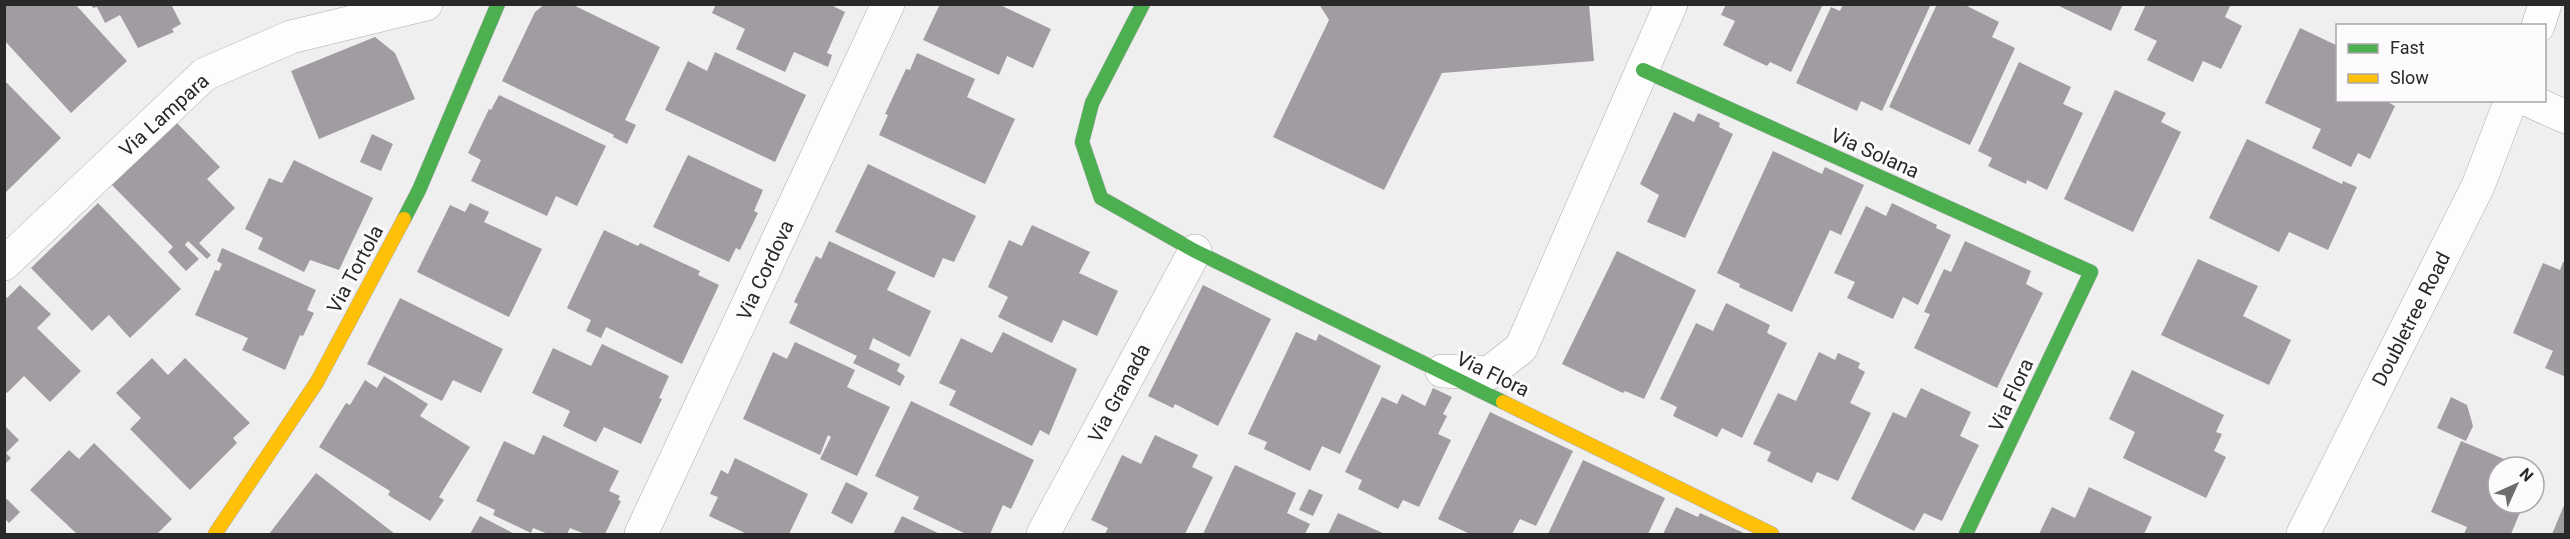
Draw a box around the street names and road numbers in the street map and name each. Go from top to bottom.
street label: Via Lampara [114,69,214,161]
street label: Via Solana [1827,123,1923,183]
street label: Via Cordova [731,216,799,324]
street label: Via Tortola [322,221,388,317]
street label: Doubletree Road [2367,248,2455,390]
street label: Via Granada [1083,340,1155,446]
street label: Via Flora [1453,346,1533,402]
street label: Via Flora [1984,355,2038,435]

